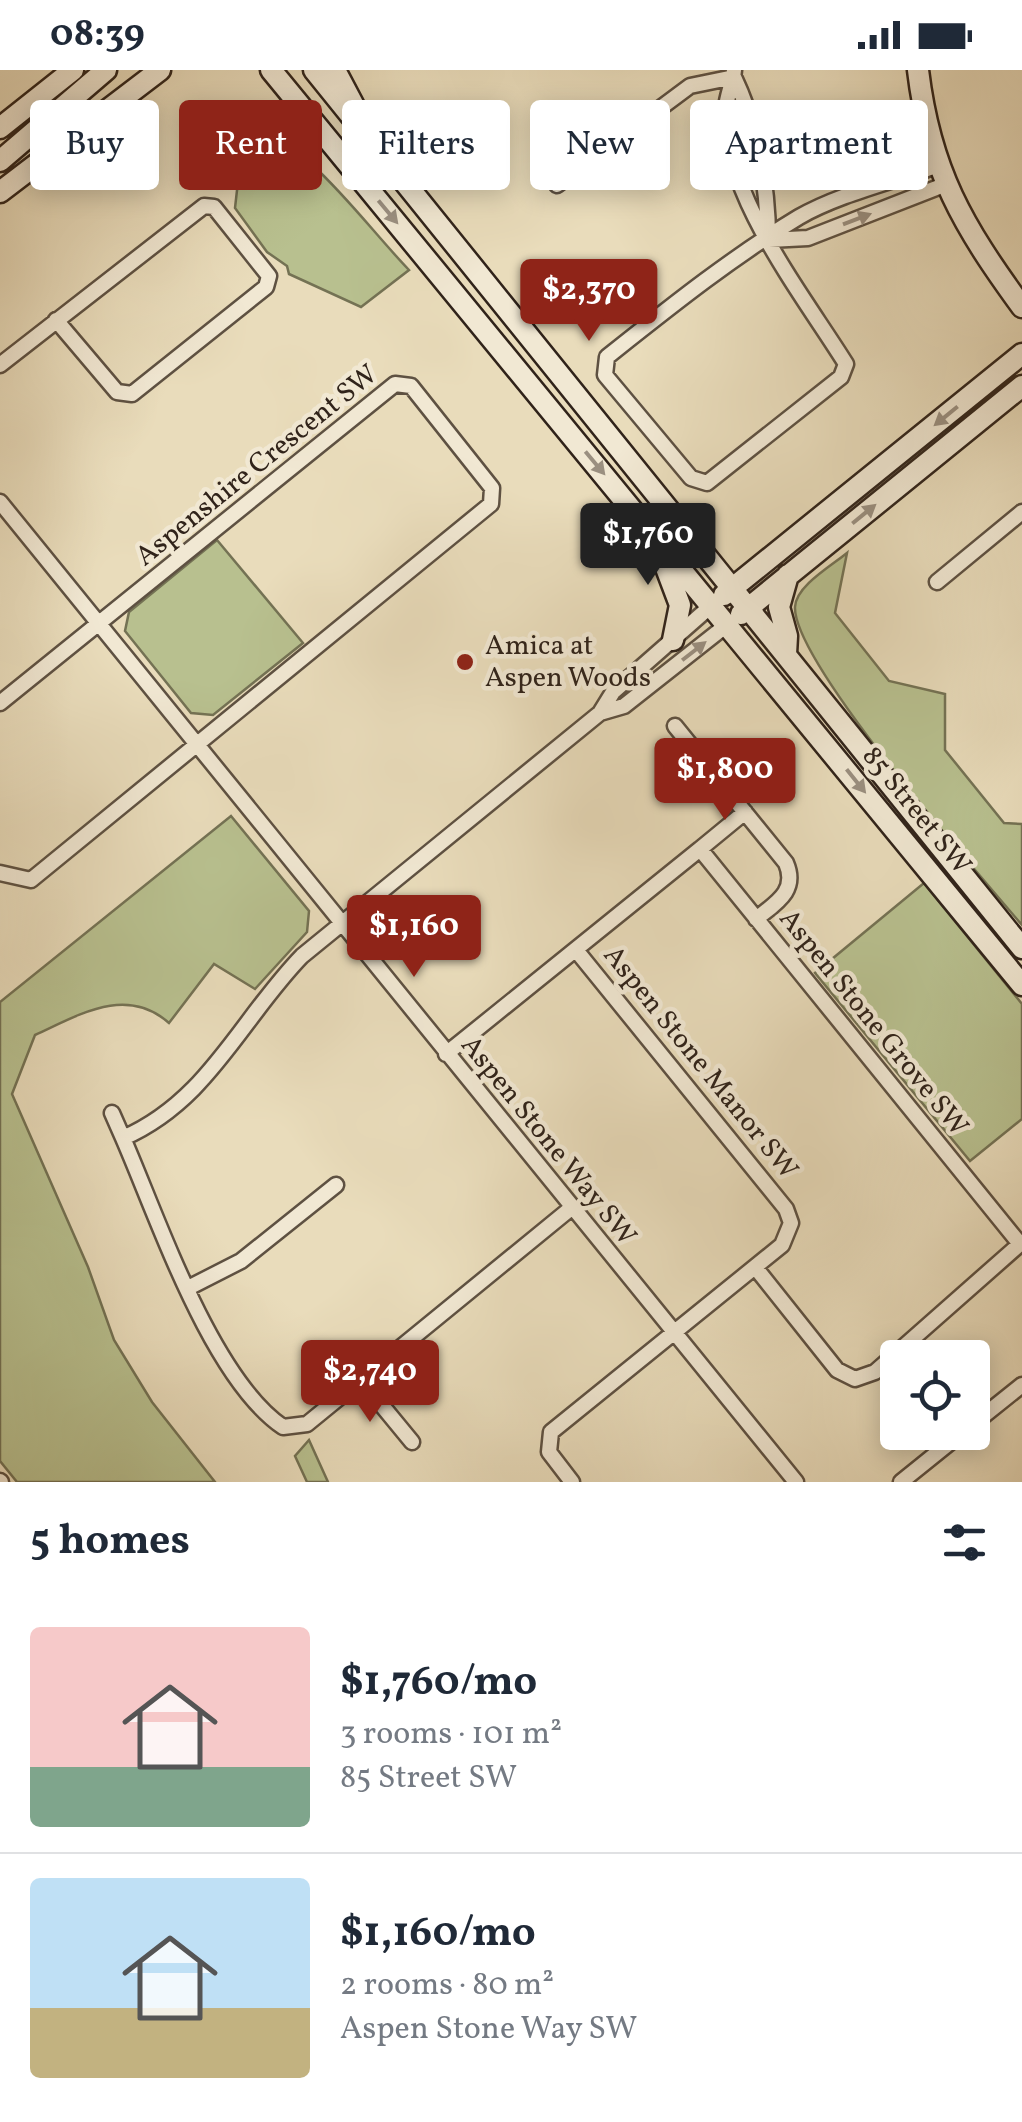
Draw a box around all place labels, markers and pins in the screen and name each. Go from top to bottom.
pin: $2,370 [508,259,670,344]
pin: $1,760 [567,503,729,588]
place label: Amica at Aspen Woods [485,627,651,698]
marker: Amica at Aspen Woods [454,651,476,673]
pin: $1,800 [644,738,806,823]
pin: $1,160 [333,895,495,980]
pin: $2,740 [289,1340,451,1425]

